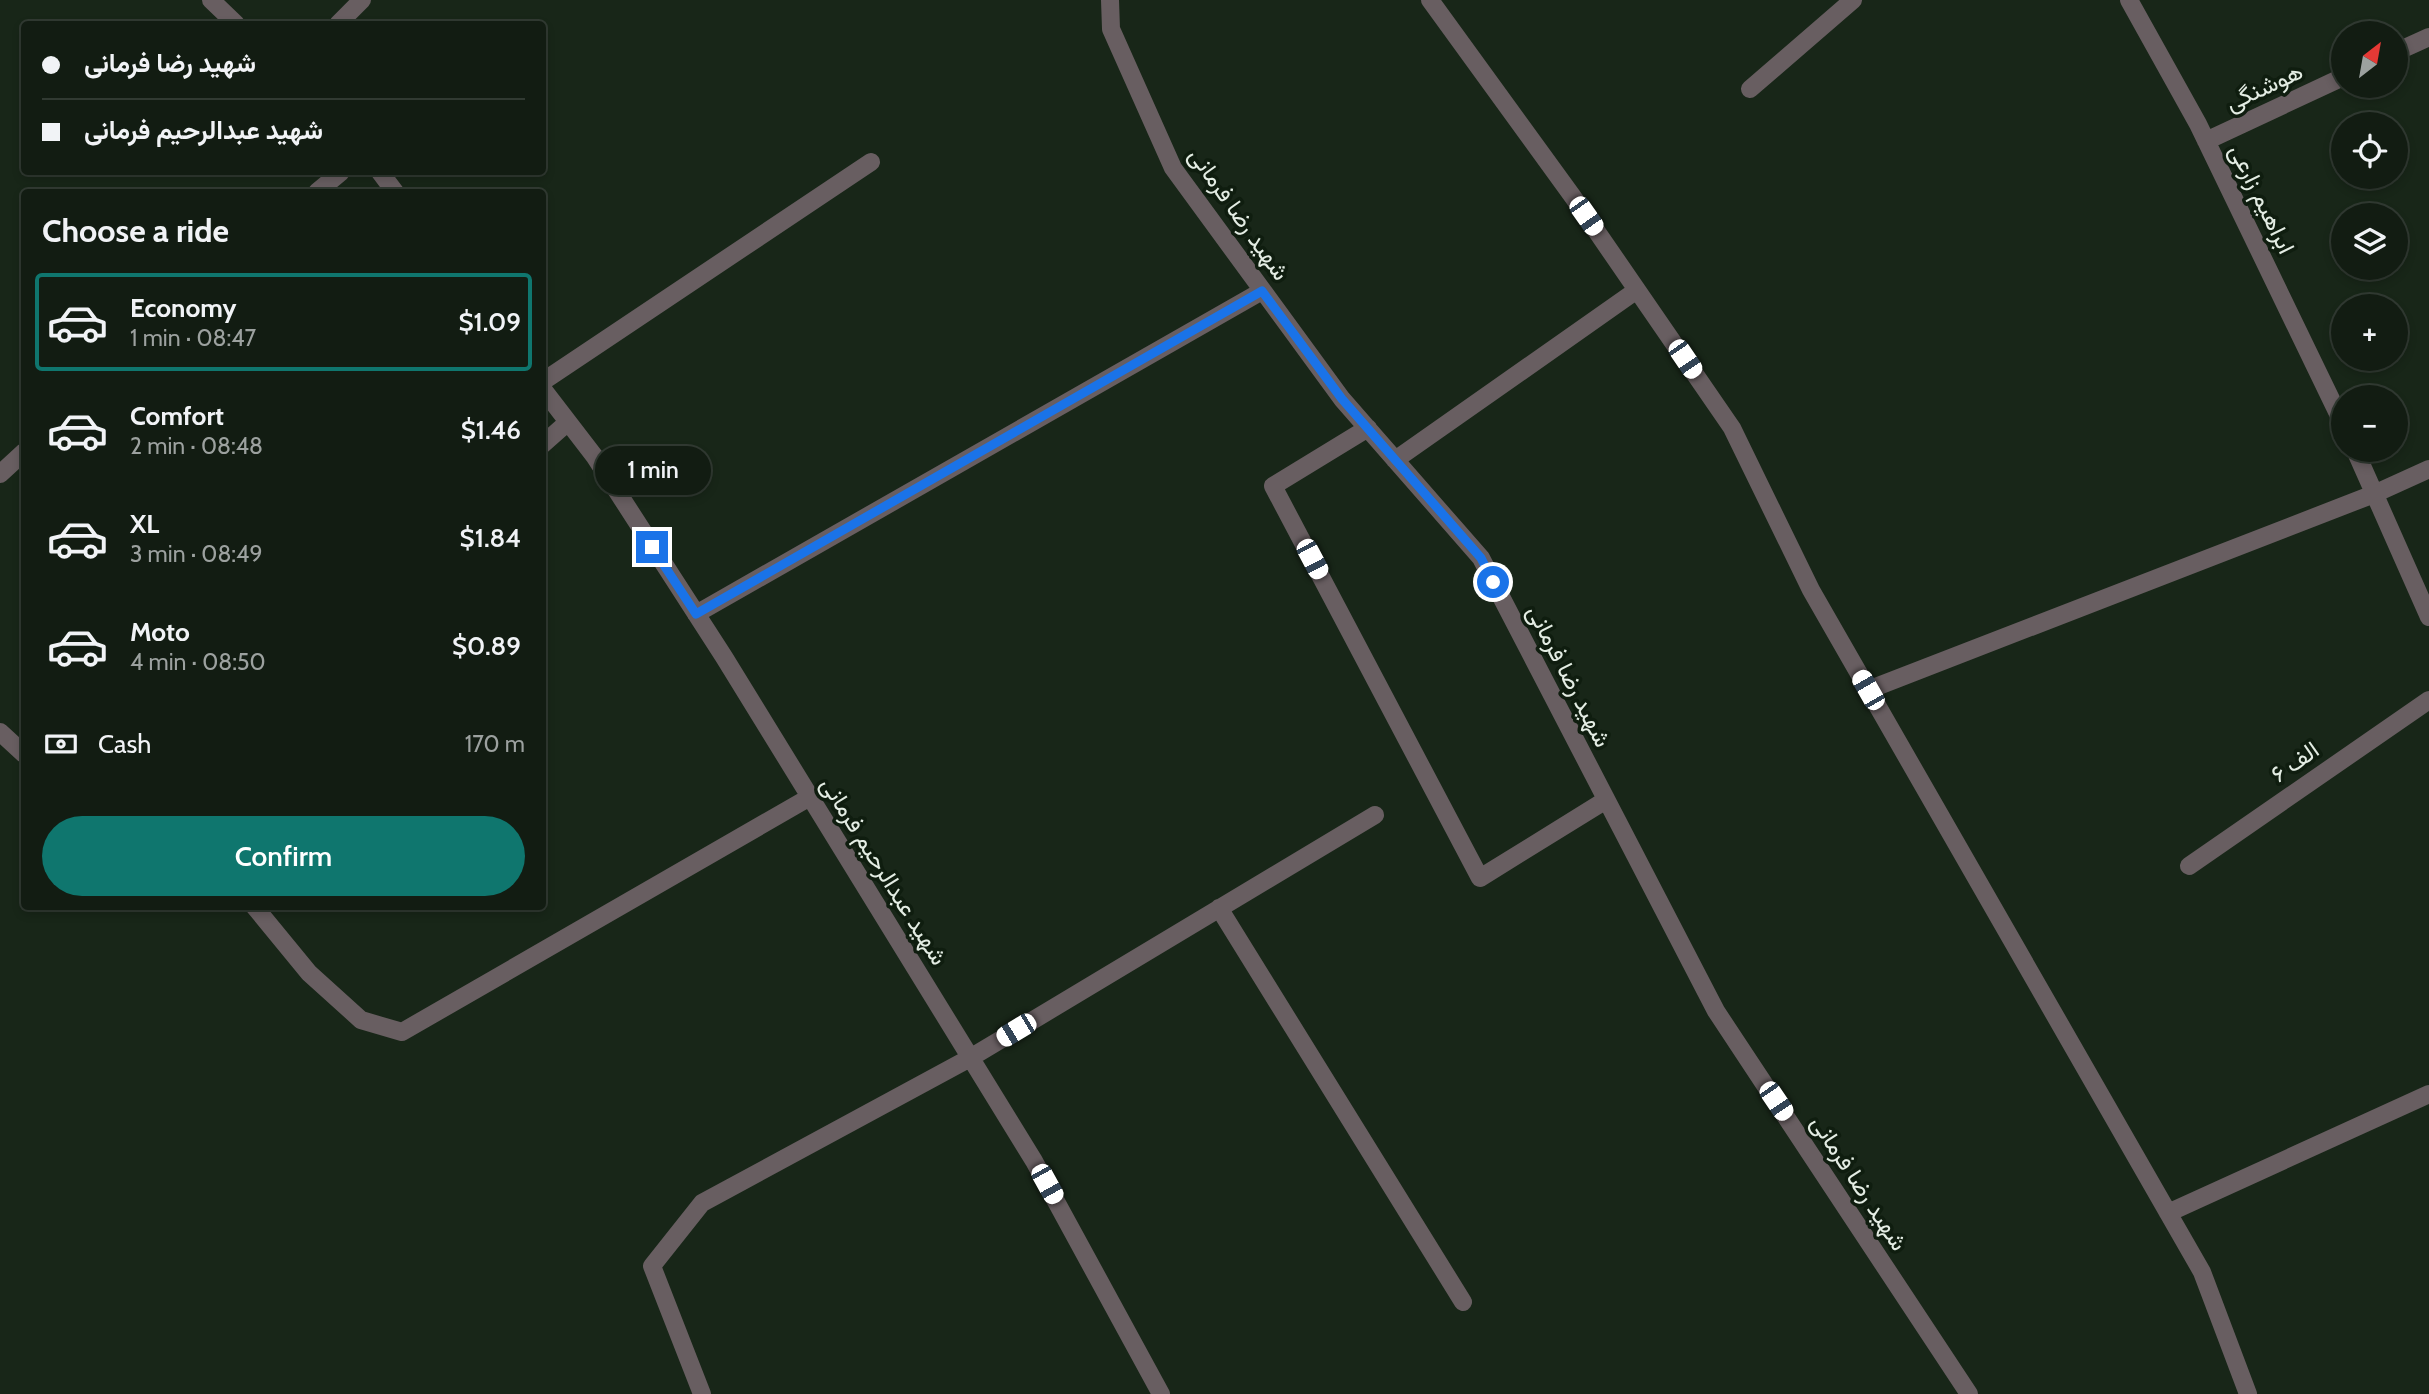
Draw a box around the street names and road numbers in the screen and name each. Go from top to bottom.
street label: هوشنگی [2220,56,2308,118]
street label: ابراهیم زارعی [2222,139,2301,259]
street label: شهید رضا فرمانی [1182,142,1296,286]
street label: شهید رضا فرمانی [1520,600,1618,752]
street label: ۶ الف [2265,735,2324,788]
street label: شهید عبدالرحیم فرمانی [813,771,954,971]
street label: شهید رضا فرمانی [1804,1110,1914,1256]

